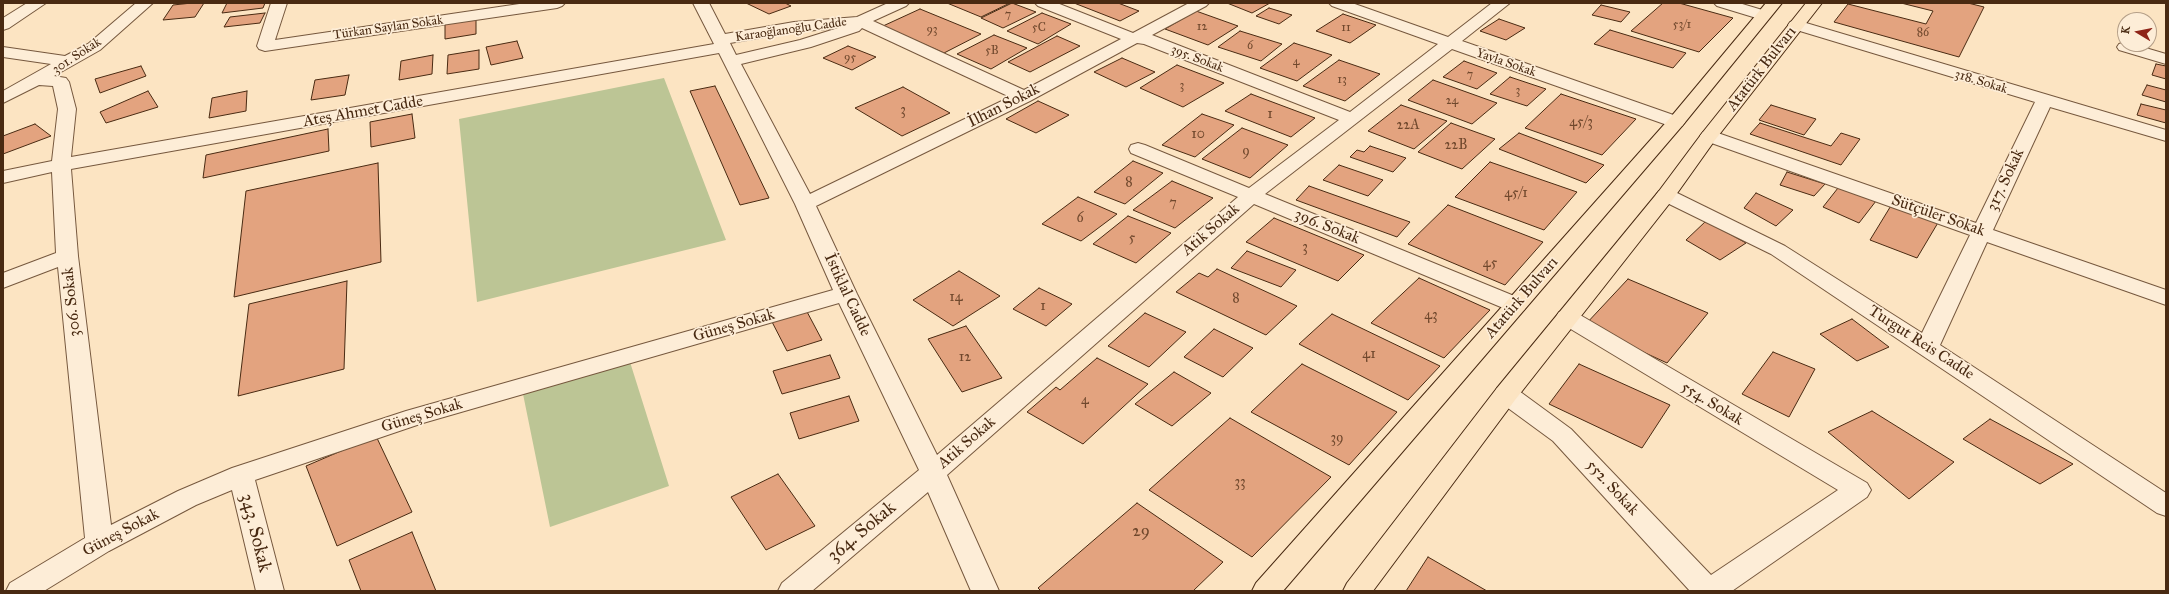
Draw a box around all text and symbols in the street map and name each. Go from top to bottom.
house number: 7 [1005,8,1011,22]
north arrow [2117,12,2157,52]
street label: Türkan Saylan Sokak [332,13,444,43]
street label: Karaoğlanoğlu Cadde [734,14,848,46]
house number: 53/1 [1673,18,1691,32]
house number: 12 [1197,20,1207,34]
house number: 5C [1032,21,1046,35]
house number: 11 [1341,21,1351,35]
house number: 93 [926,23,938,37]
street label: Atatürk Bulvarı [1723,23,1801,115]
text: K [2119,25,2133,35]
house number: 86 [1917,26,1929,40]
street label: 301. Sokak [50,35,104,77]
house number: 6 [1247,39,1253,53]
street label: 395. Sokak [1169,42,1225,76]
house number: 5B [985,44,999,58]
street label: Yayla Sokak [1474,45,1538,81]
house number: 95 [844,51,856,65]
house number: 4 [1293,55,1299,69]
street label: 318. Sokak [1953,67,2009,97]
house number: 7 [1467,68,1473,82]
house number: 13 [1337,73,1347,87]
house number: 3 [1180,79,1184,93]
street label: İlhan Sokak [965,80,1043,132]
house number: 3 [1516,84,1520,98]
street label: Ateş Ahmet Cadde [302,92,424,132]
house number: 24 [1446,94,1458,108]
house number: 3 [900,103,906,119]
house number: 1 [1267,107,1273,123]
house number: 45/3 [1569,115,1593,131]
house number: 22A [1396,118,1420,134]
house number: 10 [1191,127,1205,143]
house number: 22B [1444,138,1468,154]
house number: 9 [1242,144,1250,160]
street label: 317. Sokak [1983,146,2029,214]
house number: 8 [1125,175,1133,191]
house number: 45/1 [1504,186,1528,202]
street label: Sütçüler Sokak [1889,191,1987,241]
house number: 7 [1169,196,1177,212]
street label: Atik Sokak [1178,200,1244,260]
street label: 396. Sokak [1291,205,1363,249]
house number: 6 [1076,211,1084,227]
house number: 5 [1129,231,1135,247]
house number: 3 [1302,240,1308,256]
street label: İstiklal Cadde [819,250,875,340]
street label: Atatürk Bulvarı [1481,253,1563,343]
house number: 45 [1483,256,1497,272]
street label: 306. Sokak [59,266,85,338]
house number: 14 [949,290,963,306]
house number: 8 [1232,291,1240,307]
house number: 1 [1040,299,1046,315]
street label: Turgut Reis Cadde [1864,302,1978,384]
street label: Güneş Sokak [691,305,777,347]
house number: 43 [1424,308,1438,324]
house number: 41 [1362,347,1376,363]
house number: 12 [959,350,971,366]
street label: 554. Sokak [1677,378,1747,430]
house number: 4 [1081,393,1089,409]
street label: Güneş Sokak [379,395,465,437]
street label: Atik Sokak [934,413,1000,473]
house number: 39 [1330,431,1344,447]
street label: 552. Sokak [1582,456,1642,520]
house number: 33 [1234,475,1246,491]
street label: 343. Sokak [234,491,276,575]
street label: 364. Sokak [823,497,901,567]
street label: Güneş Sokak [80,505,162,561]
house number: 29 [1132,522,1150,542]

